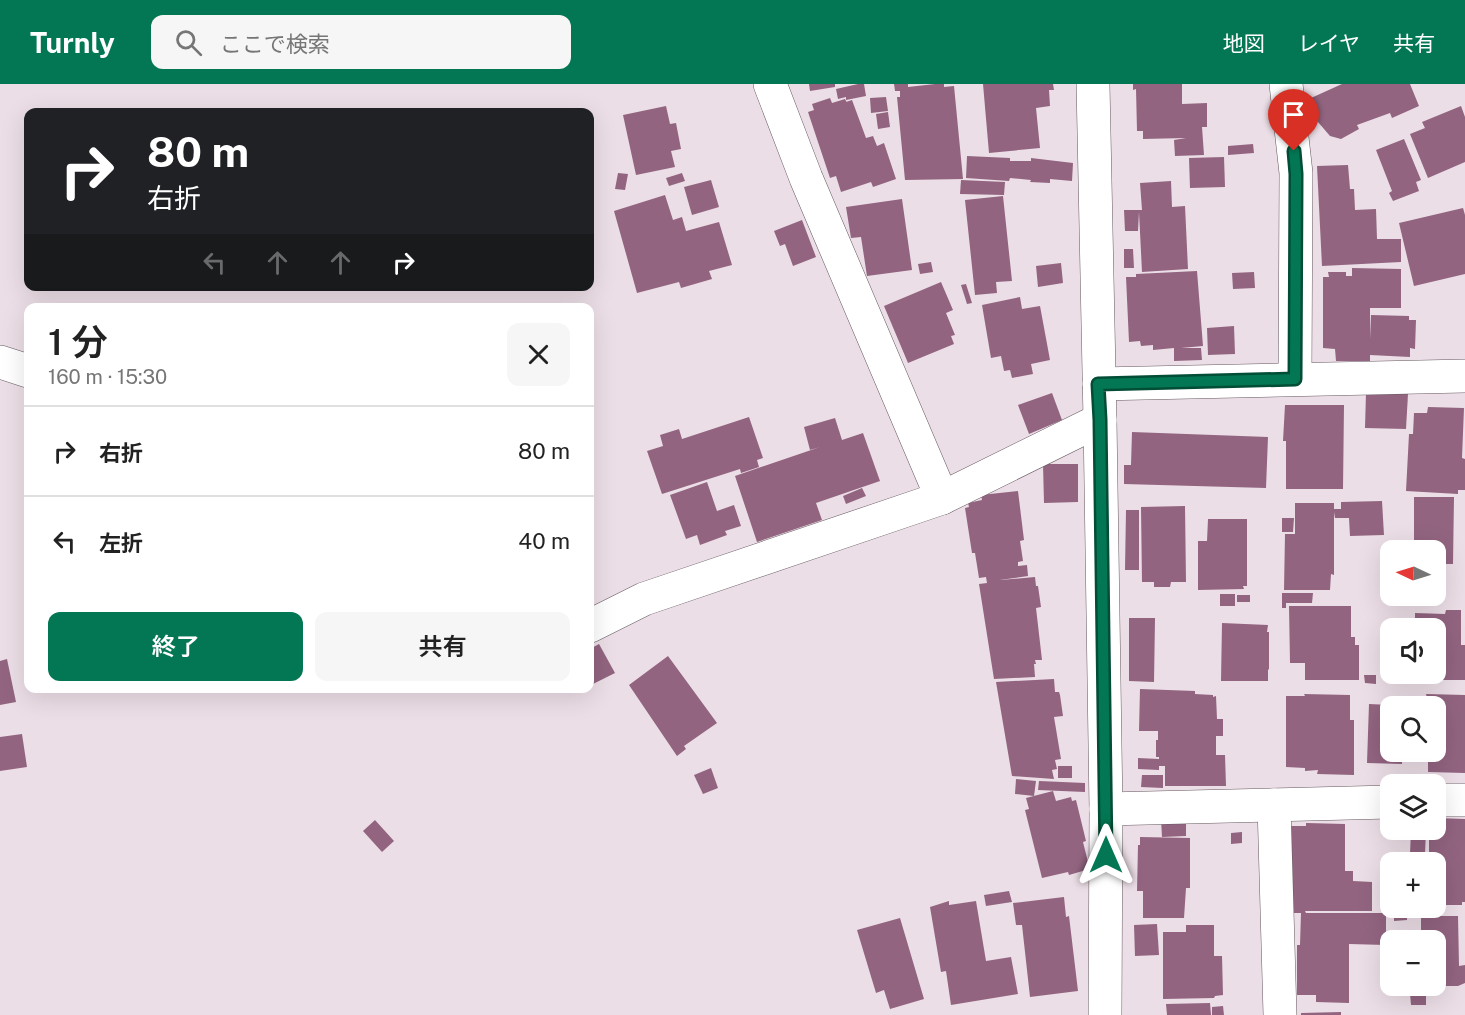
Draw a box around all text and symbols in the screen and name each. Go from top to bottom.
search box [151,15,571,69]
text: Turnly [30,26,115,59]
icon: search [172,26,205,59]
text: ここで検索 [220,31,330,57]
text: 地図 [1223,31,1265,56]
text: レイヤ [1298,31,1360,56]
text: 共有 [1393,31,1435,56]
pin [1268,89,1319,151]
icon: arrive [1277,98,1310,131]
text: 80 m [147,127,249,176]
icon: right [48,132,126,210]
text: 右折 [147,182,201,214]
icon: left [198,246,231,279]
icon: ahead [261,246,294,279]
icon: ahead [324,246,357,279]
icon: right [387,246,420,279]
text: 1 分 [48,321,107,363]
button: close [507,323,570,386]
text: 160 m · 15:30 [48,365,167,389]
icon: right [48,435,81,468]
text: 80 m [518,438,570,464]
text: 右折 [99,440,143,466]
icon: left [48,525,81,558]
text: 40 m [518,528,570,554]
text: 左折 [99,530,143,556]
north arrow [1380,540,1446,606]
map controls [1380,540,1446,996]
button: 終了 [48,612,303,681]
button: 共有 [315,612,570,681]
button: sound [1380,618,1446,684]
button: search [1380,696,1446,762]
button: layers [1380,774,1446,840]
position arrow [1074,823,1138,887]
button: + [1380,852,1446,918]
button: − [1380,930,1446,996]

